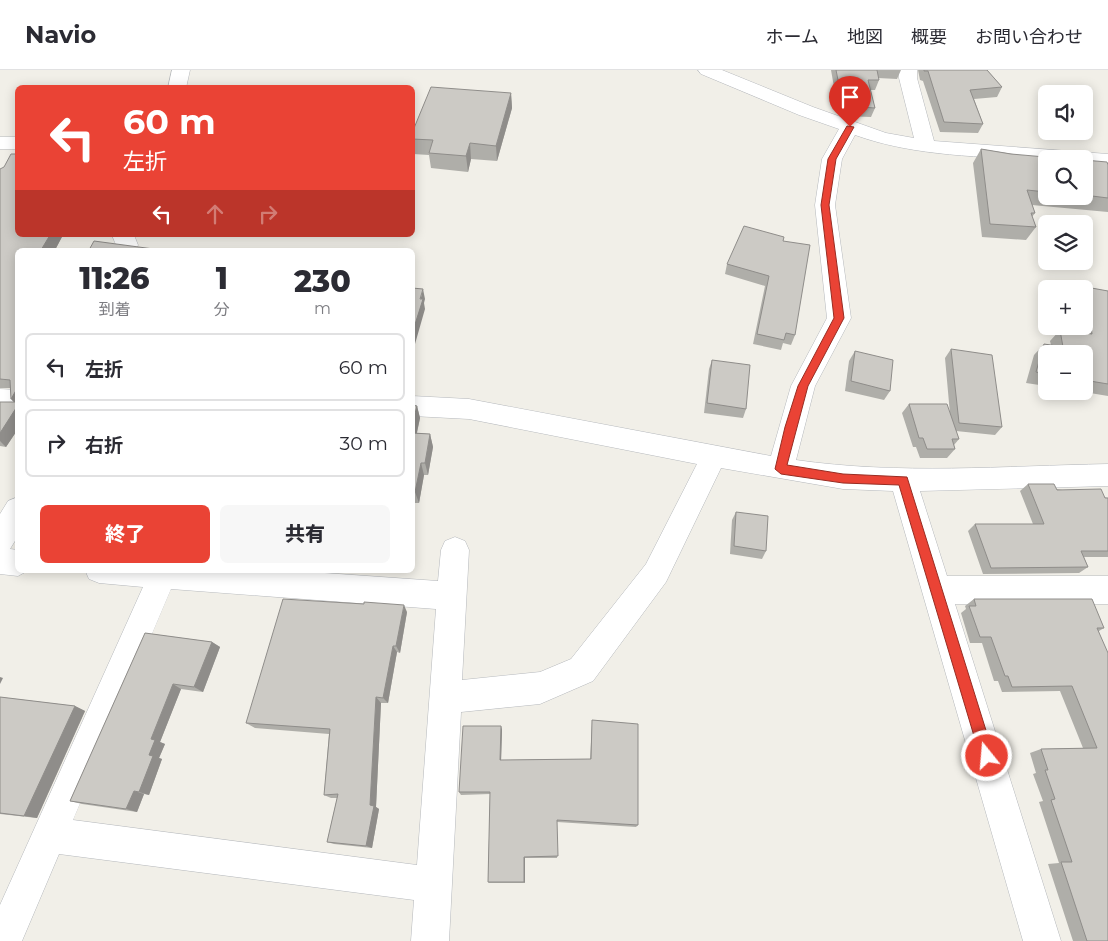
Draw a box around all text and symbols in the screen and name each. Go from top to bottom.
text: Navio [25,20,96,49]
text: ホーム [766,26,819,48]
text: 地図 [847,26,883,48]
text: 概要 [911,26,947,48]
text: お問い合わせ [975,26,1083,48]
pin [829,76,871,127]
icon: arrive [836,83,864,111]
map controls [1038,85,1093,400]
button: sound [1038,85,1093,140]
text: 60 m [123,100,216,143]
icon: left [40,105,105,170]
text: 左折 [123,148,167,175]
button: search [1038,150,1093,205]
icon: left [148,200,176,228]
icon: ahead [201,200,229,228]
icon: right [254,200,282,228]
button: layers [1038,215,1093,270]
text: 11:26 [79,260,150,297]
text: 1 [216,260,228,297]
text: 230 [294,263,351,300]
button: + [1038,280,1093,335]
text: m [314,299,331,318]
text: 到着 [98,300,130,319]
text: 分 [214,300,230,319]
button: − [1038,345,1093,400]
icon: left [42,353,70,381]
text: 60 m [339,356,388,379]
text: 左折 [85,358,123,381]
icon: right [42,429,70,457]
text: 30 m [340,432,388,455]
text: 右折 [85,434,123,457]
button: 終了 [40,505,210,563]
button: 共有 [220,505,390,563]
position arrow [960,729,1012,781]

